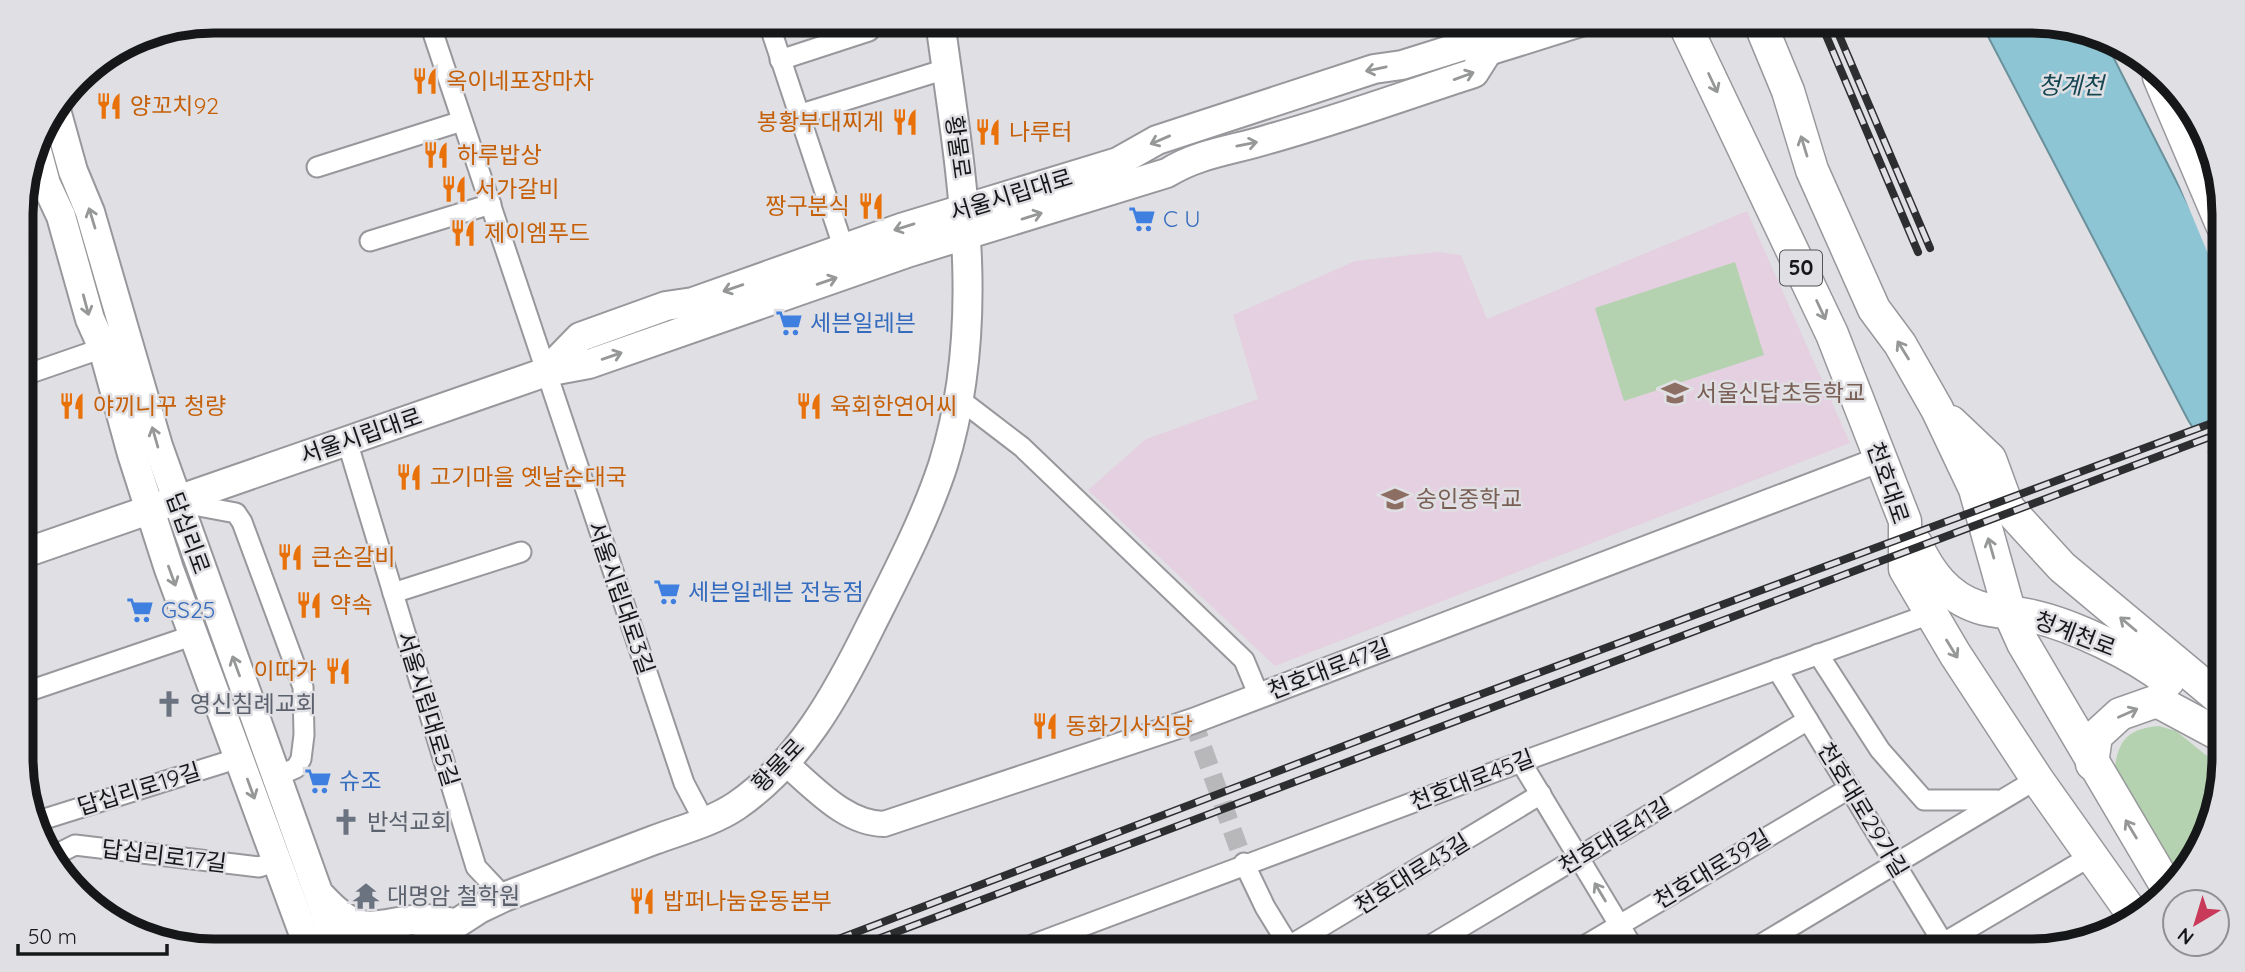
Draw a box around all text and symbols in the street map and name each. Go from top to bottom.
one-way arrow [1365,64,1387,77]
restaurant icon: 옥이네포장마차 [410,66,440,96]
place label: 옥이네포장마차 [446,66,594,95]
one-way arrow [1452,68,1474,81]
water label: 청계천 [2038,70,2107,100]
one-way arrow [1706,72,1720,93]
restaurant icon: 양꼬치92 [94,91,124,121]
place label: 양꼬치92 [130,91,219,120]
place label: 봉황부대찌게 [757,107,884,136]
restaurant icon: 봉황부대찌게 [890,107,920,137]
street label: 황물로 [940,113,977,180]
restaurant icon: 나루터 [973,117,1003,147]
place label: 나루터 [1009,117,1072,146]
one-way arrow [1149,134,1171,147]
one-way arrow [1797,135,1810,157]
one-way arrow [1235,137,1258,150]
restaurant icon: 하루밥상 [421,140,451,170]
place label: 하루밥상 [457,140,542,169]
street label: 서울시립대로 [946,162,1076,227]
restaurant icon: 서가갈비 [439,174,469,204]
place label: 서가갈비 [475,174,560,203]
place label: 짱구분식 [765,191,850,220]
restaurant icon: 짱구분식 [856,191,886,221]
supermarket icon: C U [1127,204,1157,234]
place label: C U [1163,204,1201,233]
one-way arrow [85,208,97,230]
one-way arrow [1021,209,1043,222]
restaurant icon: 제이엠푸드 [448,218,478,248]
place label: 제이엠푸드 [484,218,590,247]
one-way arrow [893,222,915,235]
road number: 50 [1780,250,1822,286]
one-way arrow [815,274,837,286]
one-way arrow [723,283,745,295]
one-way arrow [80,294,93,316]
one-way arrow [1815,299,1828,320]
supermarket icon: 세븐일레븐 [774,308,804,338]
place label: 세븐일레븐 [810,308,916,337]
one-way arrow [1895,340,1909,360]
one-way arrow [600,349,622,361]
school or university icon: 서울신답초등학교 [1660,378,1690,408]
place label: 서울신답초등학교 [1696,378,1865,407]
restaurant icon: 야끼니꾸 청량 [57,391,87,421]
place label: 야끼니꾸 청량 [93,391,226,420]
restaurant icon: 육회한연어씨 [794,391,824,421]
place label: 육회한연어씨 [830,391,957,420]
street label: 서울시립대로 [296,401,426,470]
one-way arrow [148,426,161,449]
street label: 천호대로 [1861,438,1916,528]
restaurant icon: 고기마을 옛날순대국 [394,462,424,492]
place label: 고기마을 옛날순대국 [430,462,627,491]
school or university icon: 숭인중학교 [1380,484,1410,514]
place label: 숭인중학교 [1416,484,1522,513]
street label: 답십리로 [160,488,217,578]
street label: 서울시립대로3길 [582,517,661,678]
one-way arrow [1984,537,1997,559]
restaurant icon: 큰손갈비 [275,542,305,572]
place label: 큰손갈비 [311,542,396,571]
one-way arrow [167,564,179,586]
supermarket icon: 세븐일레븐 전농점 [652,577,682,607]
place label: 세븐일레븐 전농점 [688,577,864,606]
restaurant icon: 약속 [294,590,324,620]
place label: 약속 [330,590,372,619]
supermarket icon: GS25 [125,595,155,625]
place label: GS25 [161,595,215,624]
street label: 청계천로 [2030,605,2120,662]
one-way arrow [2119,616,2137,632]
street label: 서울시립대로5길 [391,628,466,790]
street label: 천호대로47길 [1263,632,1394,705]
one-way arrow [1946,639,1960,659]
one-way arrow [229,656,241,678]
place label: 이따가 [254,656,317,685]
restaurant icon: 이따가 [323,656,353,686]
church icon: 영신침례교회 [154,689,184,719]
place label: 영신침례교회 [190,689,317,718]
one-way arrow [2117,705,2138,718]
restaurant icon: 동화기사식당 [1030,711,1060,741]
place label: 동화기사식당 [1066,711,1193,740]
street label: 황물로 [745,732,810,798]
street label: 천호대로29가길 [1812,737,1915,883]
street label: 천호대로45길 [1406,743,1538,816]
street label: 답십리로19길 [74,756,204,821]
supermarket icon: 슈조 [303,766,333,796]
place label: 슈조 [339,766,381,795]
one-way arrow [245,778,258,800]
street label: 천호대로41길 [1553,791,1676,881]
church icon: 반석교회 [331,807,361,837]
place label: 반석교회 [367,807,452,836]
one-way arrow [2124,819,2138,839]
street label: 천호대로39길 [1648,822,1775,915]
street label: 천호대로43길 [1349,827,1475,920]
street label: 답십리로17길 [100,833,228,878]
temple icon: 대명암 철학원 [351,881,381,911]
place label: 대명암 철학원 [387,881,520,910]
one-way arrow [1593,883,1607,903]
restaurant icon: 밥퍼나눔운동본부 [627,886,657,916]
place label: 밥퍼나눔운동본부 [663,886,832,915]
north arrow [2161,888,2231,958]
scale bar [18,912,166,956]
text: 50 m [28,923,77,949]
text: N [2173,923,2198,950]

